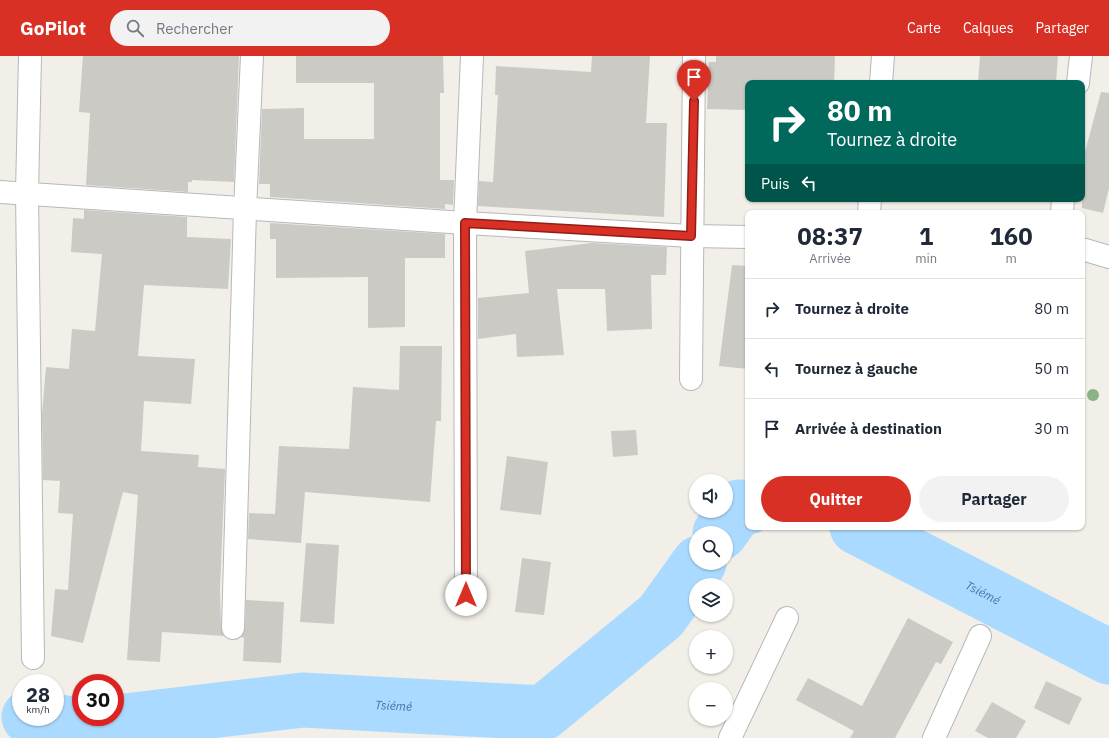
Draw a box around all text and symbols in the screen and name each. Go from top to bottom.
search box [110,10,390,46]
text: GoPilot [20,16,86,40]
icon: search [124,17,146,39]
text: Rechercher [156,19,233,38]
text: Carte [907,19,941,37]
text: Calques [963,19,1013,37]
text: Partager [1035,19,1089,37]
pin [677,60,711,101]
icon: arrive [683,66,705,88]
text: 80 m [827,92,892,129]
icon: right [761,96,813,148]
text: Tournez à droite [827,128,957,151]
icon: left [798,172,820,194]
text: Puis [761,174,790,193]
text: 08:37 [797,220,863,252]
text: 1 [919,220,933,252]
text: 160 [989,220,1033,252]
text: Arrivée [809,250,851,267]
text: min [915,250,937,267]
text: m [1005,250,1017,267]
icon: right [761,298,783,320]
text: Tournez à droite [795,299,909,318]
text: 80 m [1034,299,1069,318]
icon: left [761,358,783,380]
text: Tournez à gauche [795,359,918,378]
text: 50 m [1034,359,1069,378]
icon: arrive [761,418,783,440]
text: Arrivée à destination [795,419,942,438]
text: 30 m [1034,419,1069,438]
map controls [689,474,733,726]
button: sound [689,474,733,518]
button: Quitter [761,476,911,522]
button: Partager [919,476,1069,522]
button: search [689,526,733,570]
position arrow [445,574,487,616]
water label: Tsiémé [963,577,1003,607]
button: layers [689,578,733,622]
button: + [689,630,733,674]
speed limit sign: 30 [72,674,124,726]
text: 28 [26,681,50,708]
button: − [689,682,733,726]
water label: Tsiémé [375,696,413,713]
text: km/h [26,703,50,716]

